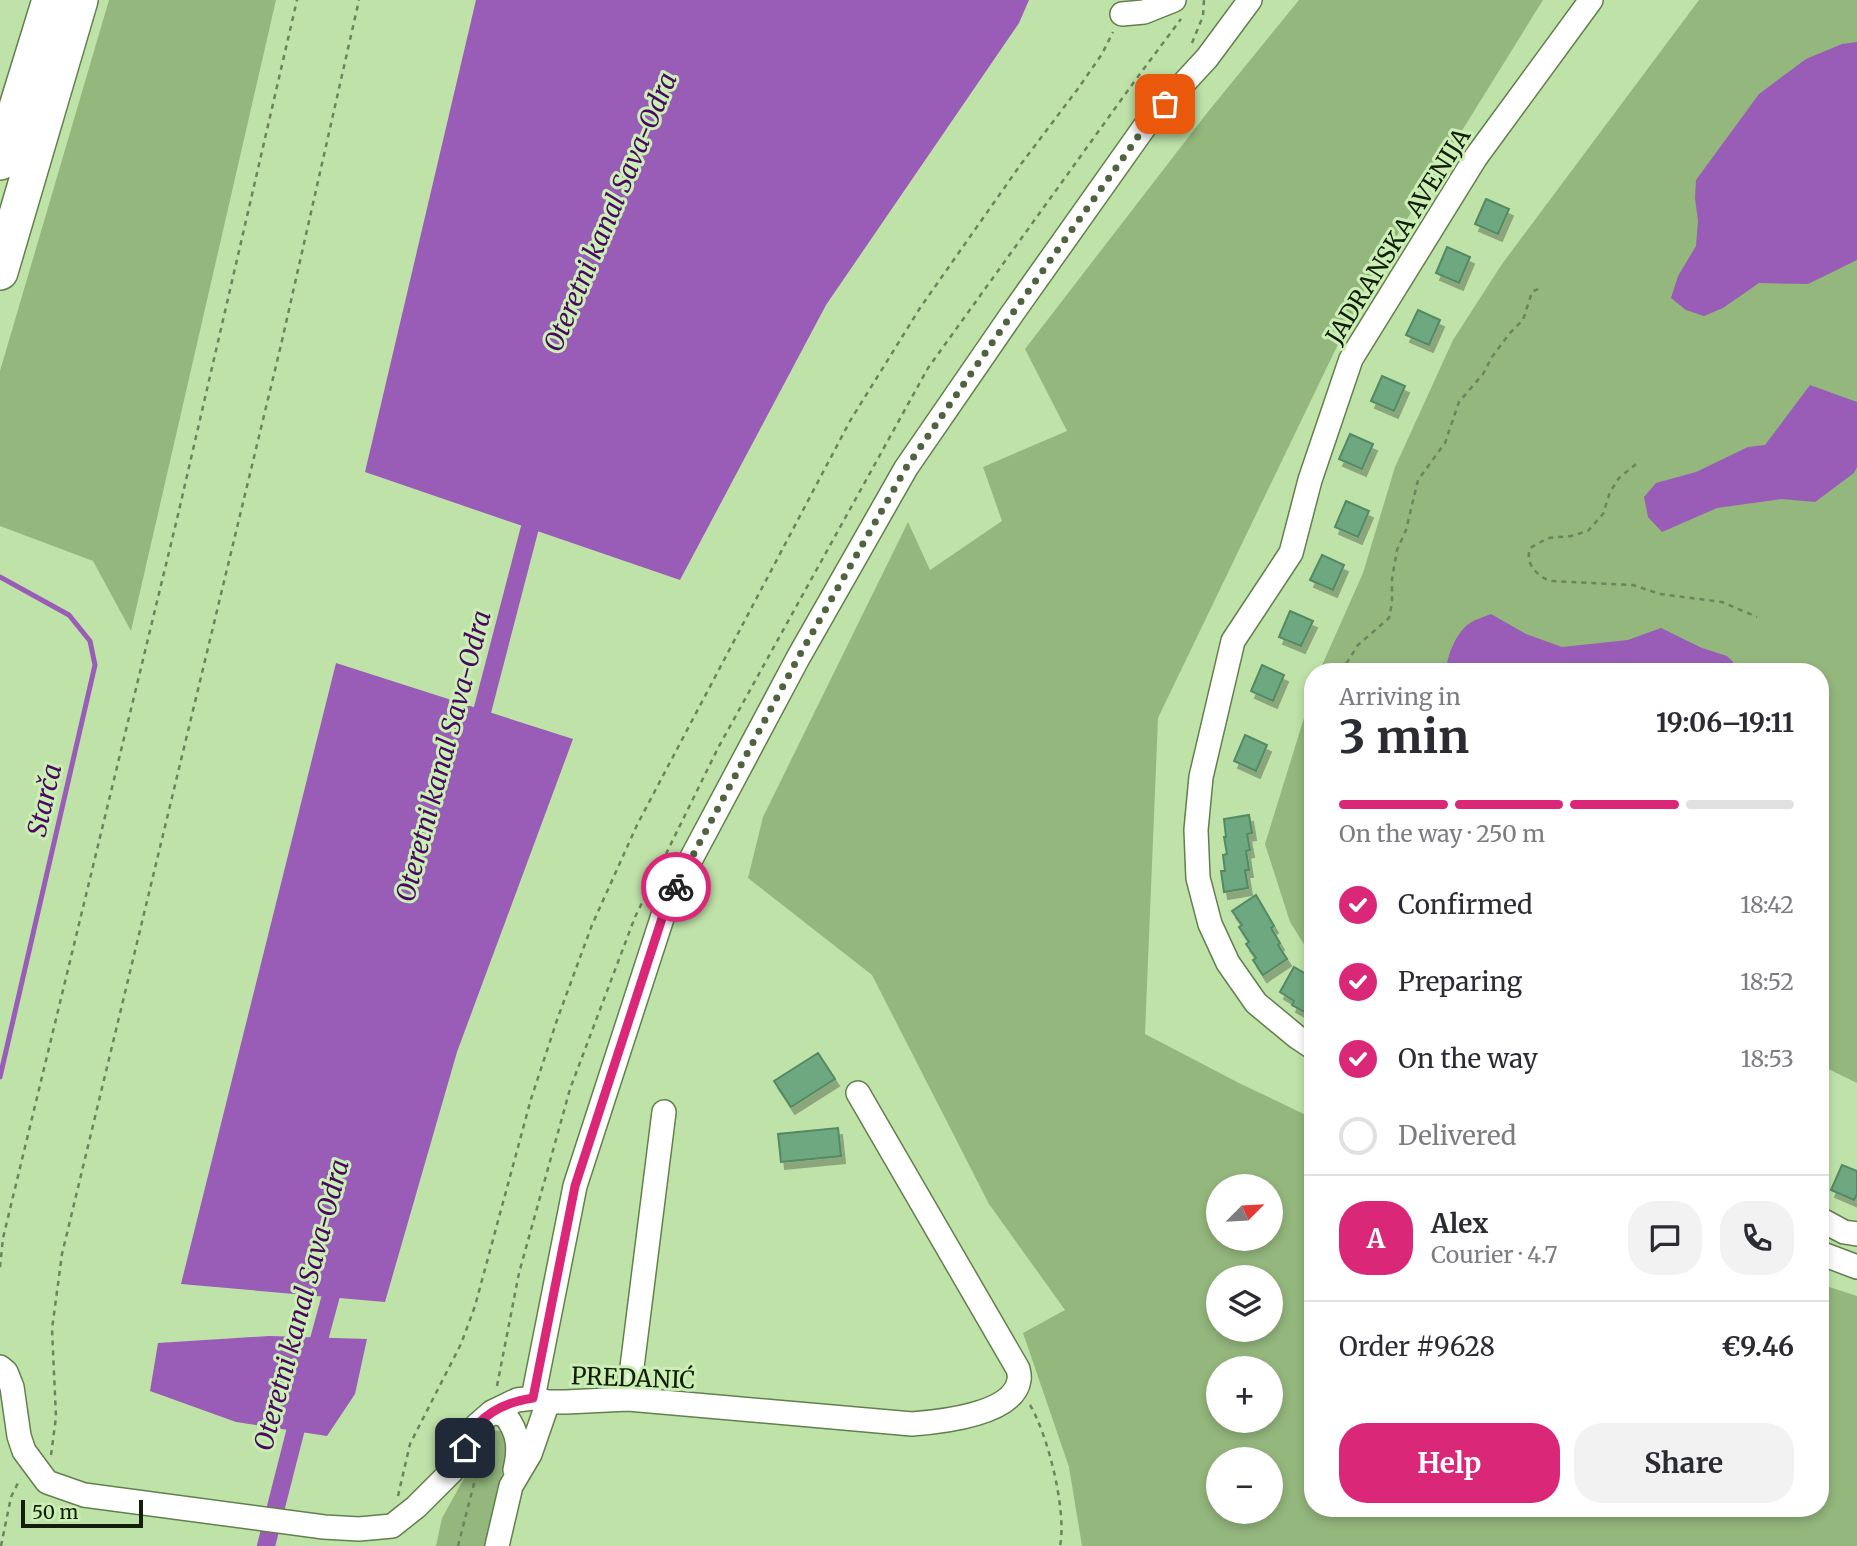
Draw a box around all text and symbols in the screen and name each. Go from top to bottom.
water label: Oteretni kanal Sava-Odra [536,67,684,357]
pin [1135,74,1195,134]
icon: bag [1146,85,1184,123]
street label: JADRANSKA AVENIJA [1318,121,1478,351]
water label: Oteretni kanal Sava-Odra [388,607,498,905]
text: Arriving in [1339,682,1461,711]
text: 19:06–19:11 [1656,706,1794,739]
text: 3 min [1339,708,1469,766]
water label: Starča [20,760,68,840]
text: On the way · 250 m [1339,819,1545,848]
courier [641,852,711,922]
icon: bike [657,868,695,906]
icon: check [1339,886,1377,924]
text: Confirmed [1398,888,1533,921]
text: 18:42 [1740,890,1794,919]
icon: check [1339,963,1377,1001]
text: Preparing [1398,965,1522,998]
text: 18:52 [1740,967,1794,996]
icon: check [1339,1040,1377,1078]
text: On the way [1398,1042,1538,1075]
text: 18:53 [1741,1044,1794,1073]
text: Delivered [1398,1119,1517,1152]
water label: Oteretni kanal Sava-Odra [246,1156,356,1454]
north arrow [1206,1174,1283,1251]
map controls [1206,1174,1283,1524]
button: chat [1628,1201,1702,1275]
button: phone [1720,1201,1794,1275]
text: Alex [1431,1207,1488,1240]
text: A [1367,1222,1385,1255]
text: Courier · 4.7 [1431,1240,1558,1269]
button: layers [1206,1265,1283,1342]
text: Order #9628 [1339,1330,1495,1363]
text: €9.46 [1721,1330,1794,1363]
button: + [1206,1356,1283,1433]
street label: PREDANIĆ [570,1360,696,1396]
pin [435,1418,495,1478]
button: Help [1339,1423,1560,1503]
button: Share [1574,1423,1794,1503]
icon: home [446,1429,484,1467]
button: − [1206,1447,1283,1524]
scale bar [21,1497,144,1529]
text: 50 m [32,1500,78,1524]

